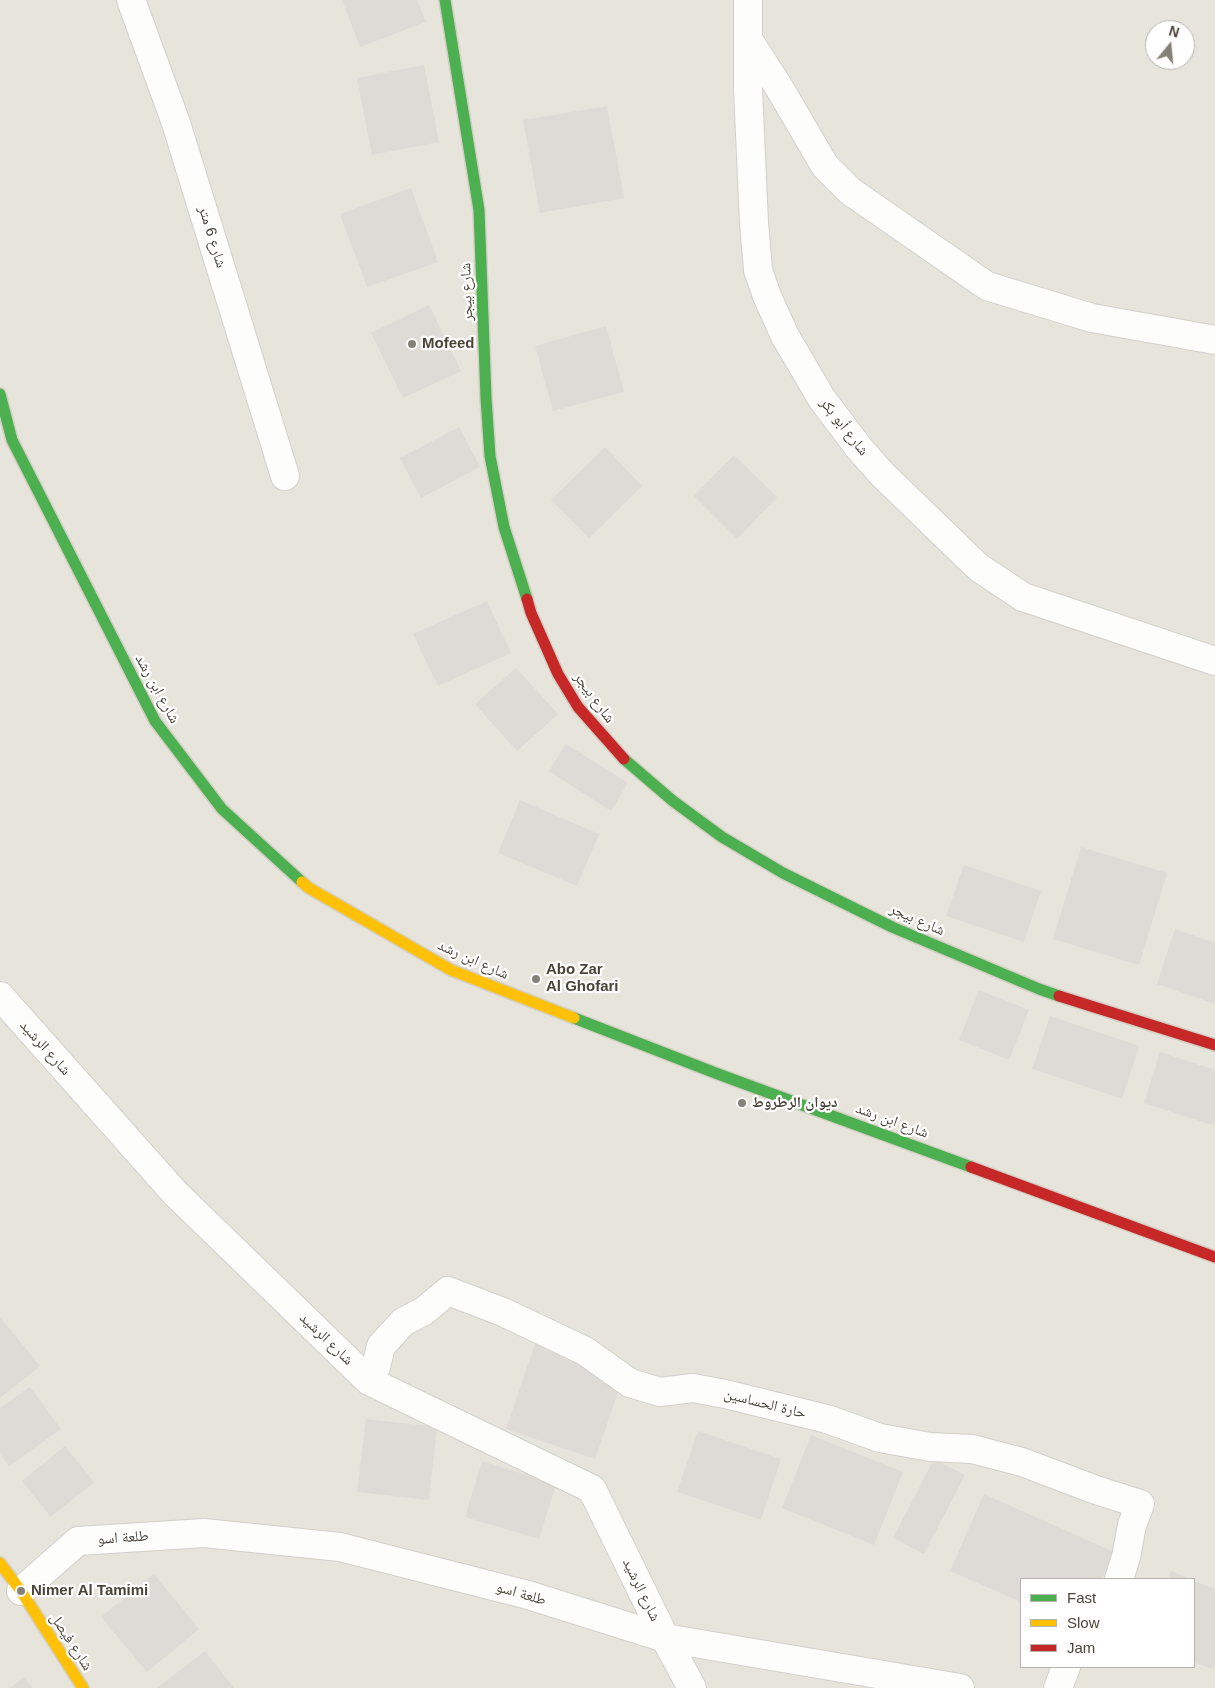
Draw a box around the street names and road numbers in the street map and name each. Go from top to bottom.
street label: شارع 6 متر [194,204,230,270]
street label: شارع بيجر [457,263,477,321]
street label: شارع أبو بكر [816,394,872,460]
street label: شارع ابن رشد [131,651,183,727]
street label: شارع بيجر [570,669,618,727]
street label: شارع بيجر [887,900,947,940]
street label: شارع ابن رشد [435,936,511,984]
street label: شارع الرشيد [16,1017,74,1079]
street label: شارع ابن رشد [853,1100,931,1142]
street label: شارع الرشيد [295,1309,357,1369]
street label: حارة الحساسين [722,1385,808,1423]
street label: طلعة اسو [97,1527,149,1549]
street label: شارع الرشيد [618,1556,664,1624]
street label: طلعة اسو [494,1578,548,1610]
street label: شارع فيصل [46,1610,96,1674]

